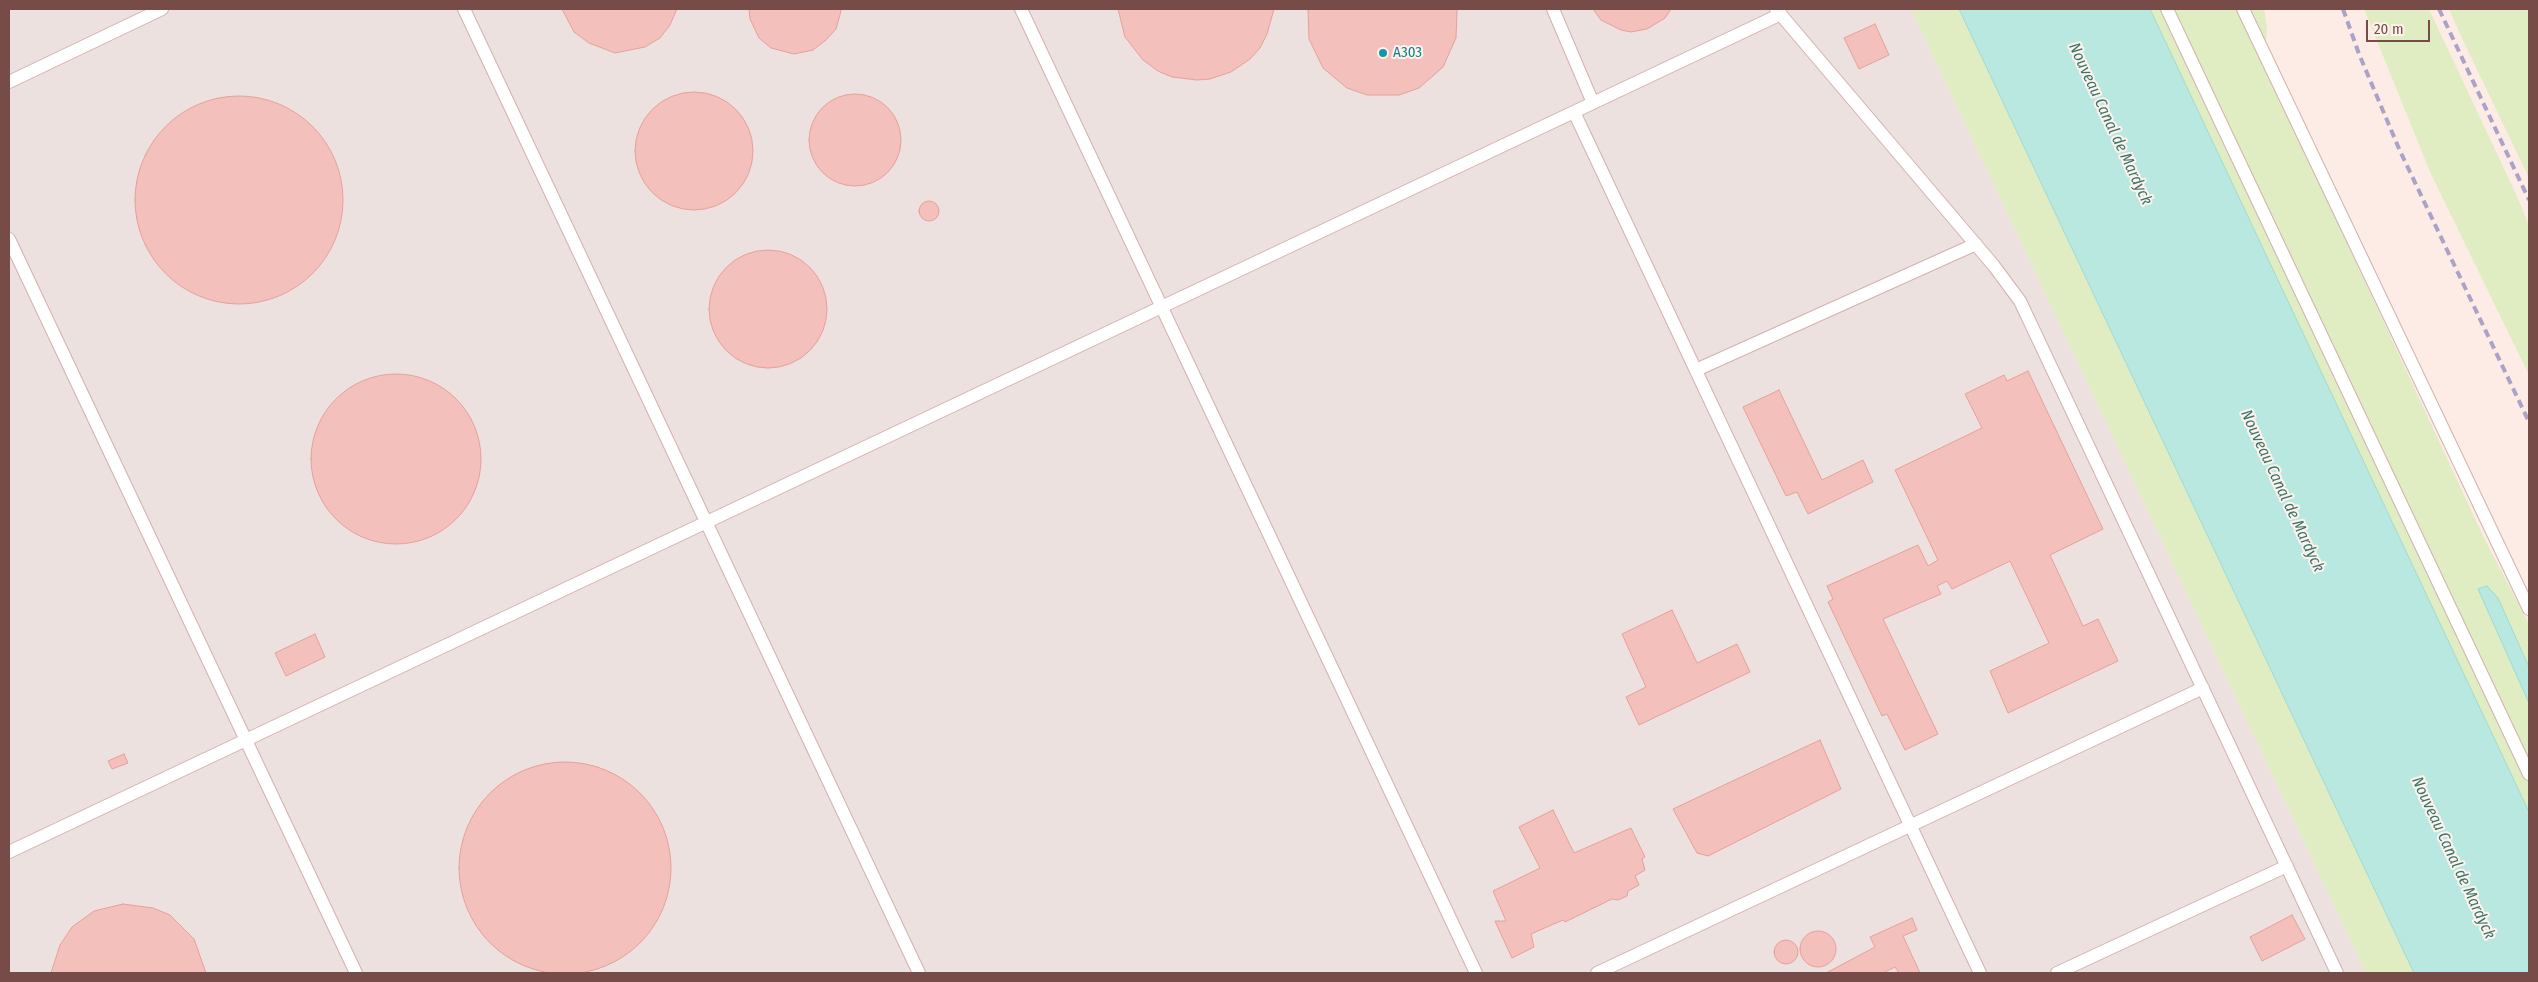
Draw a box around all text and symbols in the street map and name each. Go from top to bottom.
scale bar [2368,10,2432,42]
text: 20 m [2374,20,2404,38]
water label: Nouveau Canal de Mardyck [2064,40,2156,208]
place label: A303 [1393,44,1422,62]
marker: A303 [1377,47,1389,59]
water label: Nouveau Canal de Mardyck [2236,407,2328,575]
water label: Nouveau Canal de Mardyck [2407,774,2499,942]

